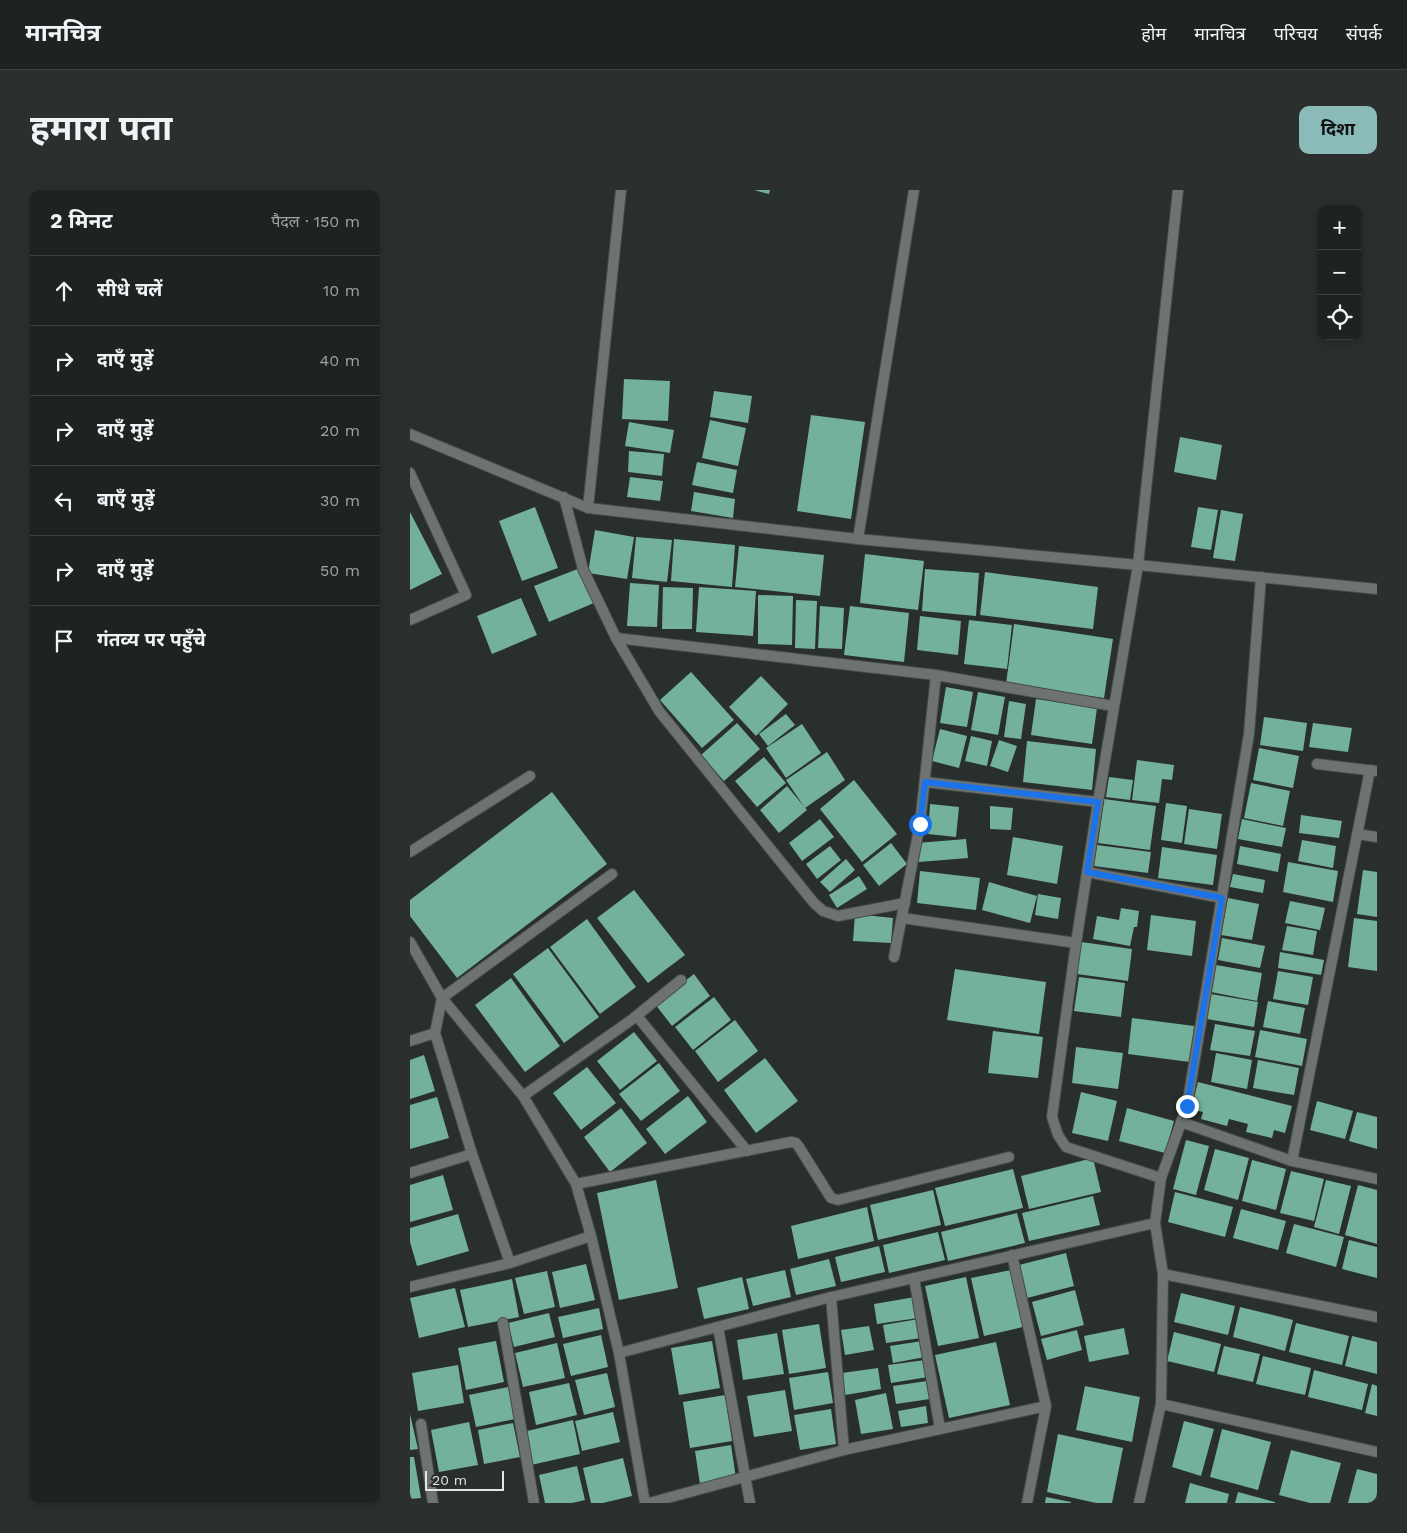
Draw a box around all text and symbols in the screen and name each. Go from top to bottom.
text: मानचित्र [25,19,101,47]
text: होम [1141,23,1166,44]
text: मानचित्र [1194,23,1246,44]
text: परिचय [1274,23,1318,44]
text: संपर्क [1346,23,1382,44]
button: दिशा [1299,106,1377,154]
text: हमारा पता [30,107,172,149]
map controls [1317,205,1362,340]
button: + [1317,205,1362,250]
text: 2 मिनट [50,208,113,233]
text: पैदल · 150 m [271,212,360,231]
button: − [1317,250,1362,295]
icon: ahead [50,277,78,305]
text: सीधे चलें [97,278,162,301]
text: 10 m [323,281,360,300]
button: locate [1317,295,1362,340]
icon: right [50,347,78,375]
text: दाएँ मुड़ें [97,348,153,371]
text: 40 m [320,351,360,370]
icon: right [50,417,78,445]
text: दाएँ मुड़ें [97,418,153,441]
text: 20 m [320,421,360,440]
icon: left [50,487,78,515]
text: बाएँ मुड़ें [97,488,155,511]
text: 30 m [320,491,360,510]
icon: right [50,557,78,585]
text: दाएँ मुड़ें [97,558,153,581]
text: 50 m [320,561,360,580]
icon: arrive [50,627,78,655]
text: गंतव्य पर पहुँचे [97,628,206,651]
route start [909,813,932,836]
route end [1176,1095,1199,1118]
scale bar [425,1468,504,1491]
text: 20 m [432,1472,467,1488]

